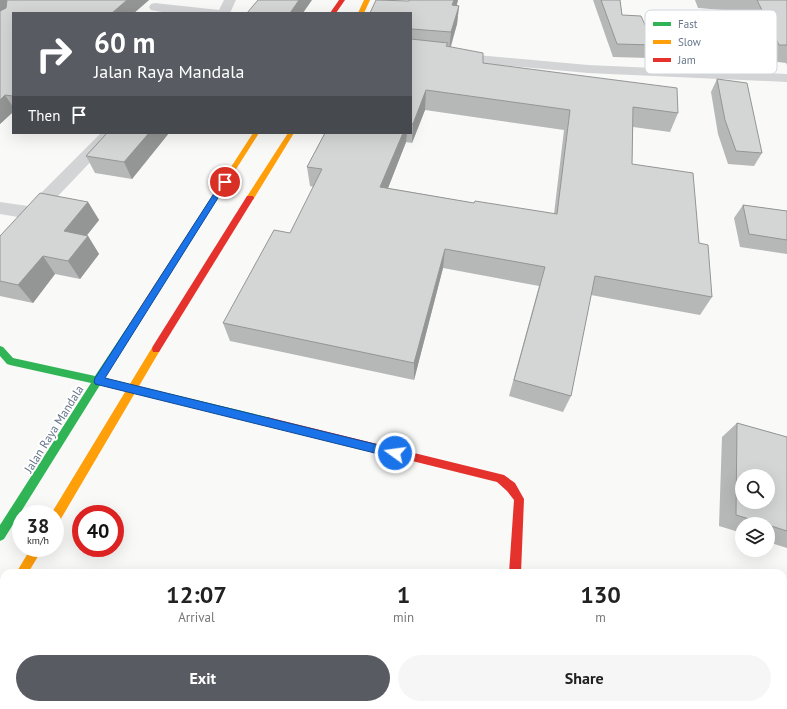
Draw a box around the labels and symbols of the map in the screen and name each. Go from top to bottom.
legend [645,10,777,74]
text: Fast [678,17,698,31]
text: Slow [678,35,701,49]
text: Jam [677,53,696,67]
pin [208,165,242,199]
street label: Jalan Raya Mandala [20,382,87,476]
position arrow [374,432,416,474]
speed limit sign: 40 [72,505,124,557]

